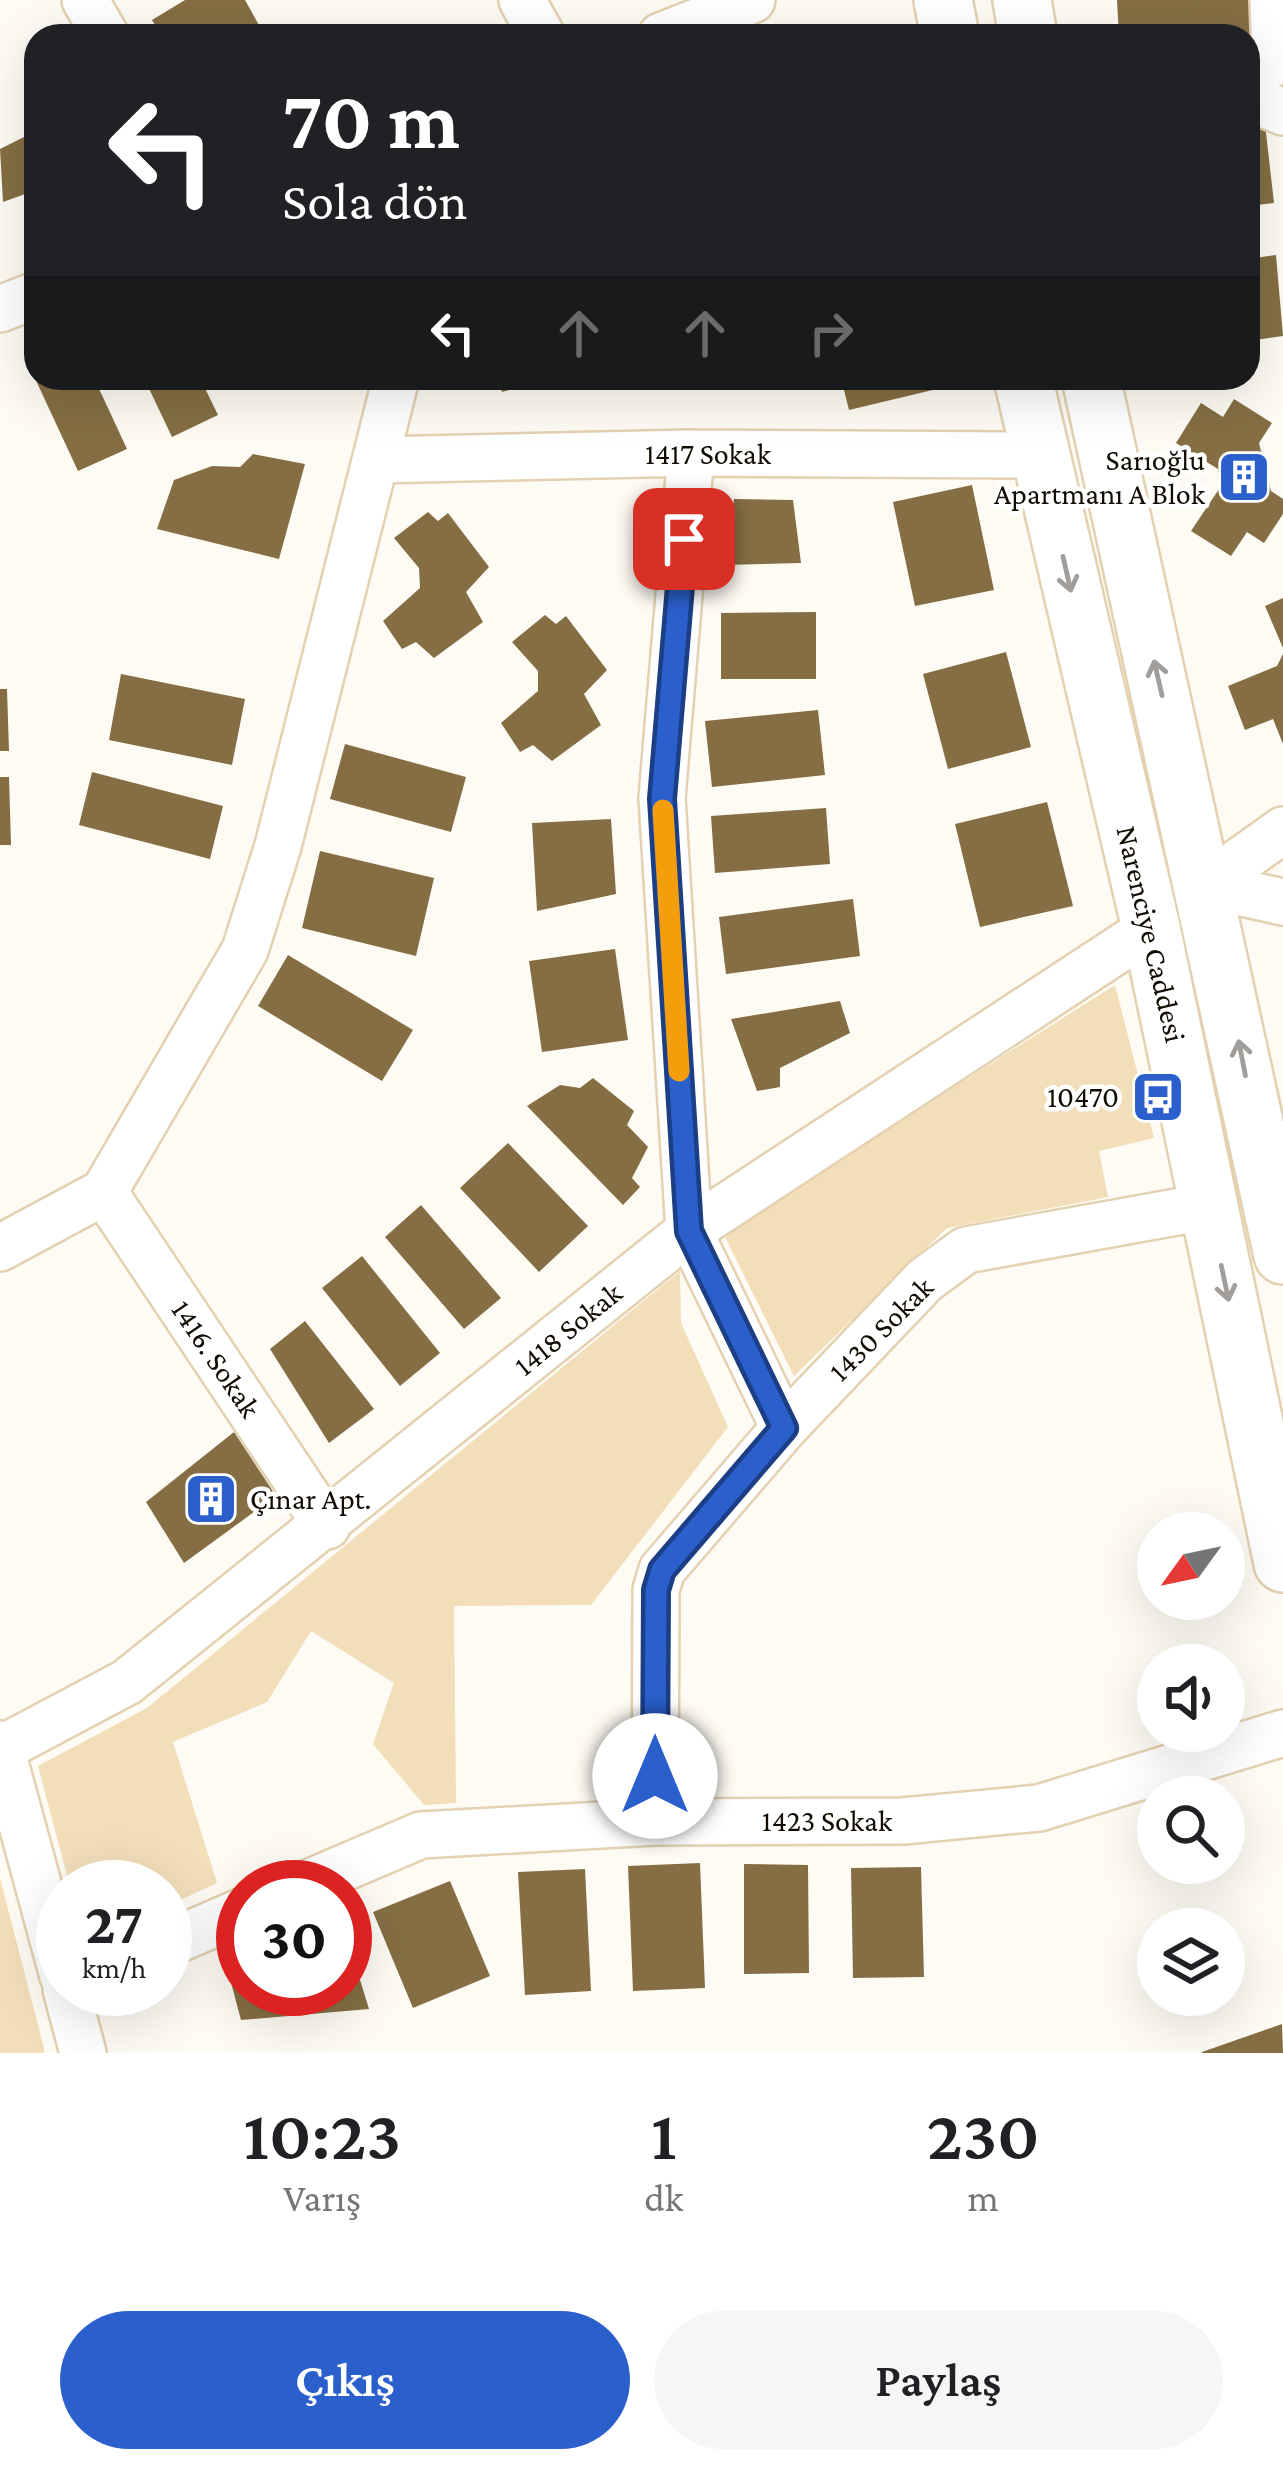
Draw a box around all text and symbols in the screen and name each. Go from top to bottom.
icon: left [84,72,240,228]
text: 70 m [282,73,460,166]
text: Sola dön [282,171,468,231]
icon: left [420,300,486,366]
icon: ahead [546,300,612,366]
icon: ahead [672,300,738,366]
icon: right [798,300,864,366]
street label: 1417 Sokak [645,437,772,470]
place label: Sarıoğlu Apartmanı A Blok [994,443,1206,511]
building icon: Sarıoğlu Apartmanı A Blok [1216,449,1272,505]
pin [633,488,735,590]
icon: arrive [651,506,717,572]
one-way arrow [1057,554,1080,592]
one-way arrow [1145,659,1168,697]
street label: Narenciye Caddesi [1110,822,1192,1046]
one-way arrow [1230,1040,1252,1079]
bus stop icon: 10470 [1130,1069,1186,1125]
place label: 10470 [1047,1080,1119,1113]
one-way arrow [1215,1263,1238,1301]
street label: 1430 Sokak [822,1269,940,1387]
street label: 1418 Sokak [507,1275,628,1382]
street label: 1416. Sokak [165,1294,268,1424]
building icon: Çınar Apt. [183,1471,239,1527]
place label: Çınar Apt. [250,1482,371,1516]
north arrow [1137,1512,1245,1620]
map controls [1137,1512,1245,2016]
button: sound [1137,1644,1245,1752]
position arrow [592,1713,718,1839]
button: search [1137,1776,1245,1884]
street label: 1423 Sokak [762,1804,893,1837]
speed limit sign: 30 [216,1860,372,2016]
text: 27 [85,1889,143,1956]
button: layers [1137,1908,1245,2016]
text: km/h [82,1951,146,1984]
text: 10:23 [243,2094,401,2174]
text: 1 [651,2094,677,2174]
text: 230 [927,2094,1040,2174]
text: Varış [283,2176,361,2219]
text: dk [644,2176,683,2219]
text: m [967,2176,999,2219]
button: Çıkış [60,2311,630,2449]
button: Paylaş [654,2311,1223,2449]

